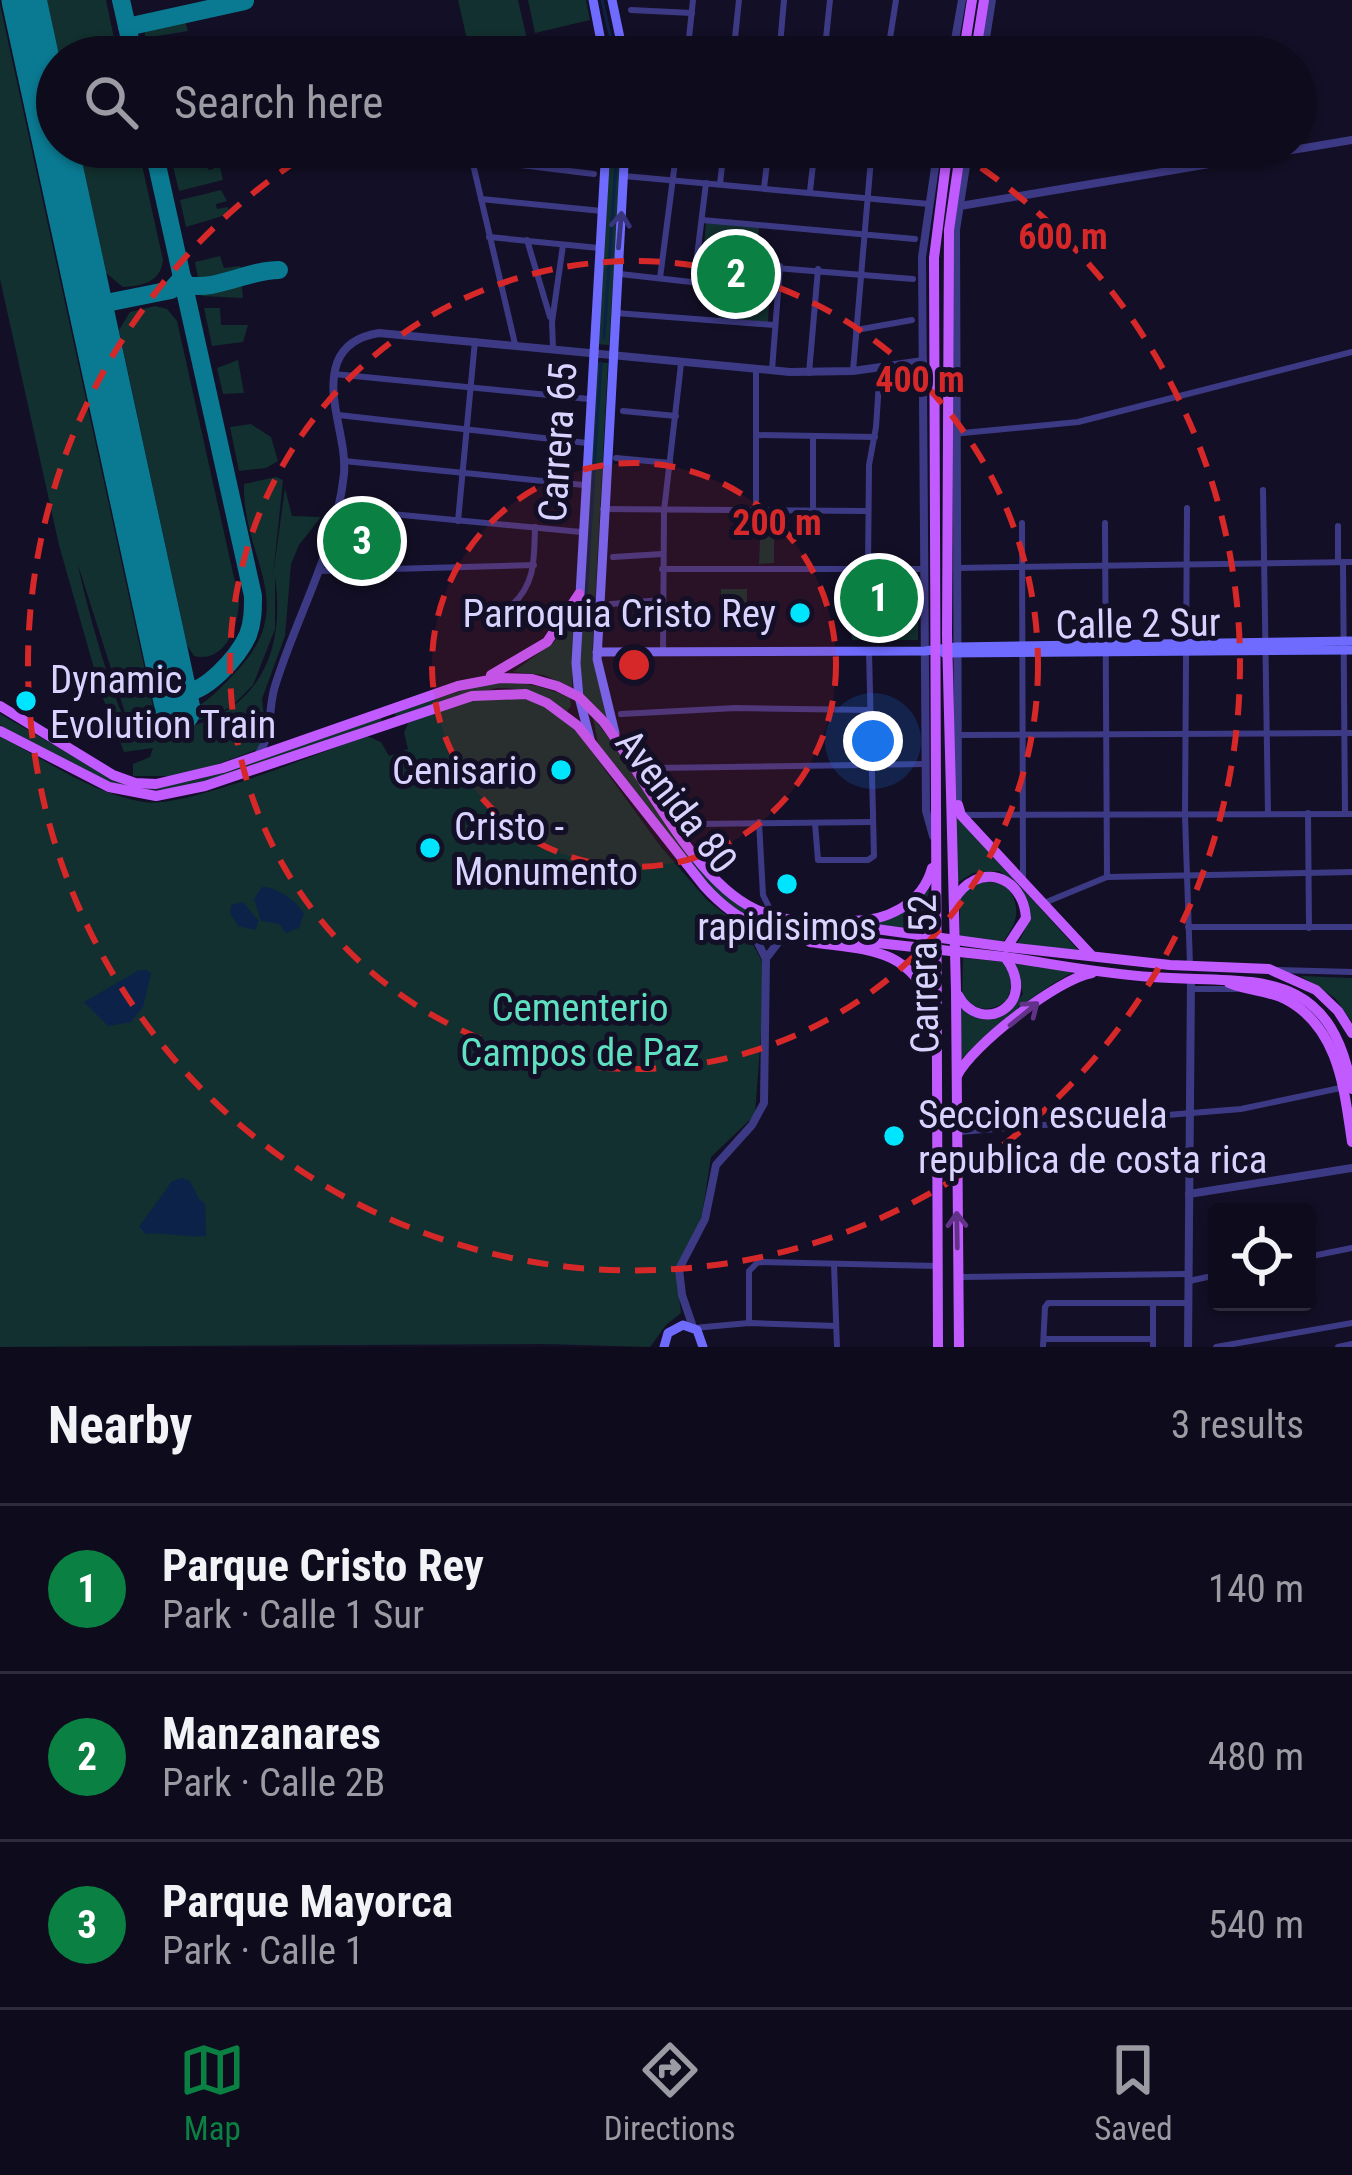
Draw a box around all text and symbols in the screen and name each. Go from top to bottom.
search box [36,36,1316,168]
icon: search [78,69,144,135]
text: Search here [174,76,383,129]
one-way arrow [608,211,631,250]
text: 600 m [1018,216,1108,258]
pin: 2 [697,229,775,319]
text: 400 m [875,359,965,401]
street label: Carrera 65 [529,361,587,523]
pin: 3 [323,496,401,586]
text: 200 m [732,502,822,544]
pin: 1 [840,553,918,643]
place label: Parroquia Cristo Rey [463,591,776,637]
marker: Parroquia Cristo Rey [787,600,813,626]
street label: Calle 2 Sur [1055,600,1221,648]
centre of rings [613,644,655,686]
place label: Dynamic Evolution Train [50,657,276,748]
marker: Dynamic Evolution Train [13,688,39,714]
your location [843,711,903,771]
street label: Avenida 80 [606,721,747,883]
place label: Cenisario [392,748,537,794]
marker: Cenisario [548,757,574,783]
place label: Cristo - Monumento [454,804,638,895]
marker: Cristo - Monumento [417,835,443,861]
marker: rapidisimos [774,871,800,897]
street label: Carrera 52 [900,894,948,1054]
place label: rapidisimos [697,904,877,950]
park label: Cementerio Campos de Paz [460,985,700,1076]
one-way arrow [1007,1001,1039,1027]
place label: Seccion escuela republica de costa rica [918,1092,1267,1183]
marker: Seccion escuela republica de costa rica [881,1123,907,1149]
map controls [1208,1203,1316,1311]
button: locate [1208,1203,1316,1311]
one-way arrow [945,1211,968,1250]
text: Nearby [48,1396,192,1455]
text: 3 results [1171,1402,1304,1448]
text: Parque Cristo Rey [162,1539,484,1592]
text: 1 [77,1566,97,1612]
text: 140 m [1208,1566,1304,1612]
text: Park · Calle 1 Sur [162,1592,424,1638]
text: Manzanares [162,1707,381,1760]
text: 2 [77,1734,97,1780]
text: 480 m [1208,1734,1304,1780]
text: Park · Calle 2B [162,1760,385,1806]
text: Parque Mayorca [162,1875,453,1928]
text: 3 [77,1902,97,1948]
text: 540 m [1208,1902,1304,1948]
text: Park · Calle 1 [162,1928,364,1974]
tab: Map [179,2037,245,2148]
tab: Directions [604,2037,736,2148]
tab: Saved [1094,2037,1173,2148]

